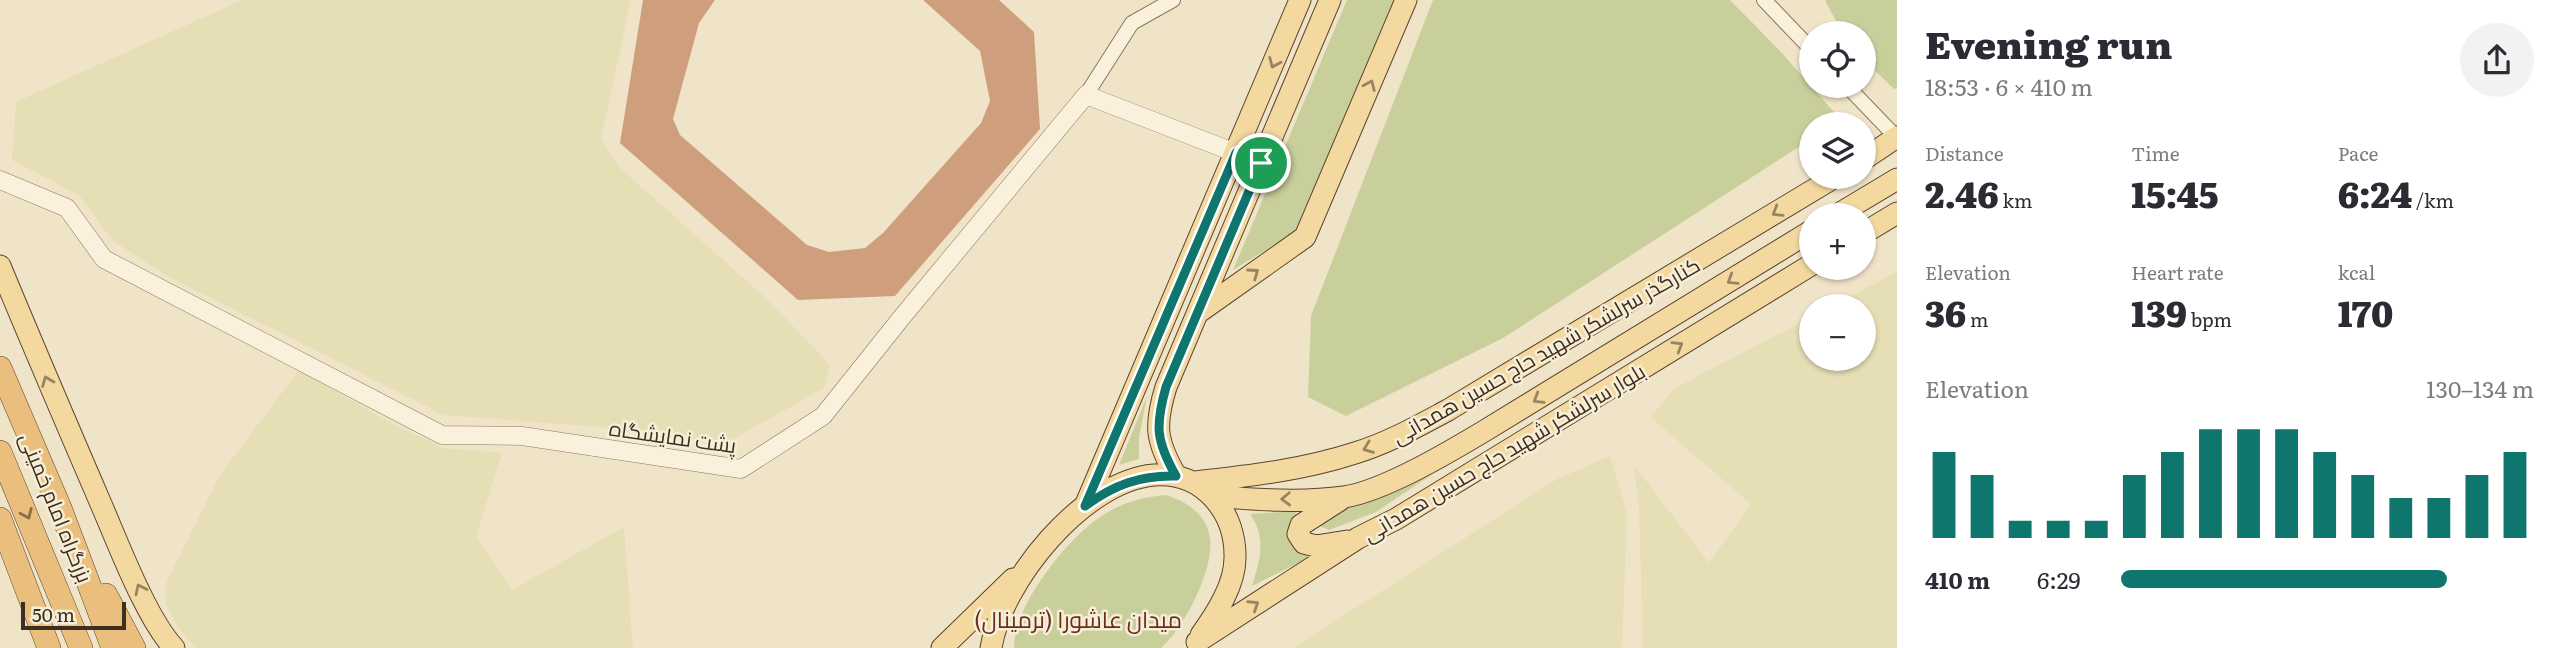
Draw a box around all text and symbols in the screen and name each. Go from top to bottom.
text: Evening run [1925,14,2172,71]
map controls [1799,21,1876,371]
button: locate [1799,21,1876,98]
button: share [2460,23,2534,97]
one-way arrow [1268,56,1282,68]
text: 18:53 · 6 × 410 m [1925,69,2093,103]
one-way arrow [1361,80,1375,92]
button: layers [1799,112,1876,189]
pin [1231,133,1291,193]
text: Distance [1925,139,2004,167]
text: Time [2131,139,2180,167]
text: Pace [2338,139,2378,167]
icon: arrive [1242,144,1280,182]
text: 2.46 [1925,167,1999,219]
text: 15:45 [2131,167,2219,219]
text: 6:24 [2338,167,2412,219]
text: km [1999,186,2032,214]
text: /km [2412,186,2454,214]
button: + [1799,203,1876,280]
one-way arrow [1771,204,1784,217]
street label: کنارگذر سرلشکر شهید حاج حسین همدانی [1385,248,1705,451]
text: Elevation [1925,258,2011,286]
text: Heart rate [2131,258,2224,286]
text: kcal [2338,258,2375,286]
one-way arrow [1246,269,1259,281]
one-way arrow [1727,271,1740,284]
text: 36 [1925,286,1966,338]
text: 139 [2131,286,2187,338]
text: 170 [2338,286,2393,338]
button: − [1799,294,1876,371]
text: m [1966,305,1989,333]
text: bpm [2187,305,2232,333]
one-way arrow [1670,341,1683,354]
street label: بلوار سرلشکر شهید حاج حسین همدانی [1356,354,1651,549]
text: Elevation [1925,371,2029,405]
text: 130–134 m [2426,371,2534,405]
one-way arrow [42,376,56,388]
one-way arrow [1533,390,1546,403]
street label: پشت نمایشگاه [607,411,739,460]
street label: بزرگراه امام خمینی [13,427,102,587]
one-way arrow [1362,440,1374,454]
one-way arrow [1280,491,1291,506]
one-way arrow [19,507,33,520]
text: 410 m [1925,562,1990,596]
text: 6:29 [2037,562,2080,596]
one-way arrow [134,584,148,596]
scale bar [21,599,126,631]
text: 50 m [32,600,75,628]
district label: (میدان عاشورا (ترمینال [974,601,1182,635]
one-way arrow [1246,601,1259,613]

